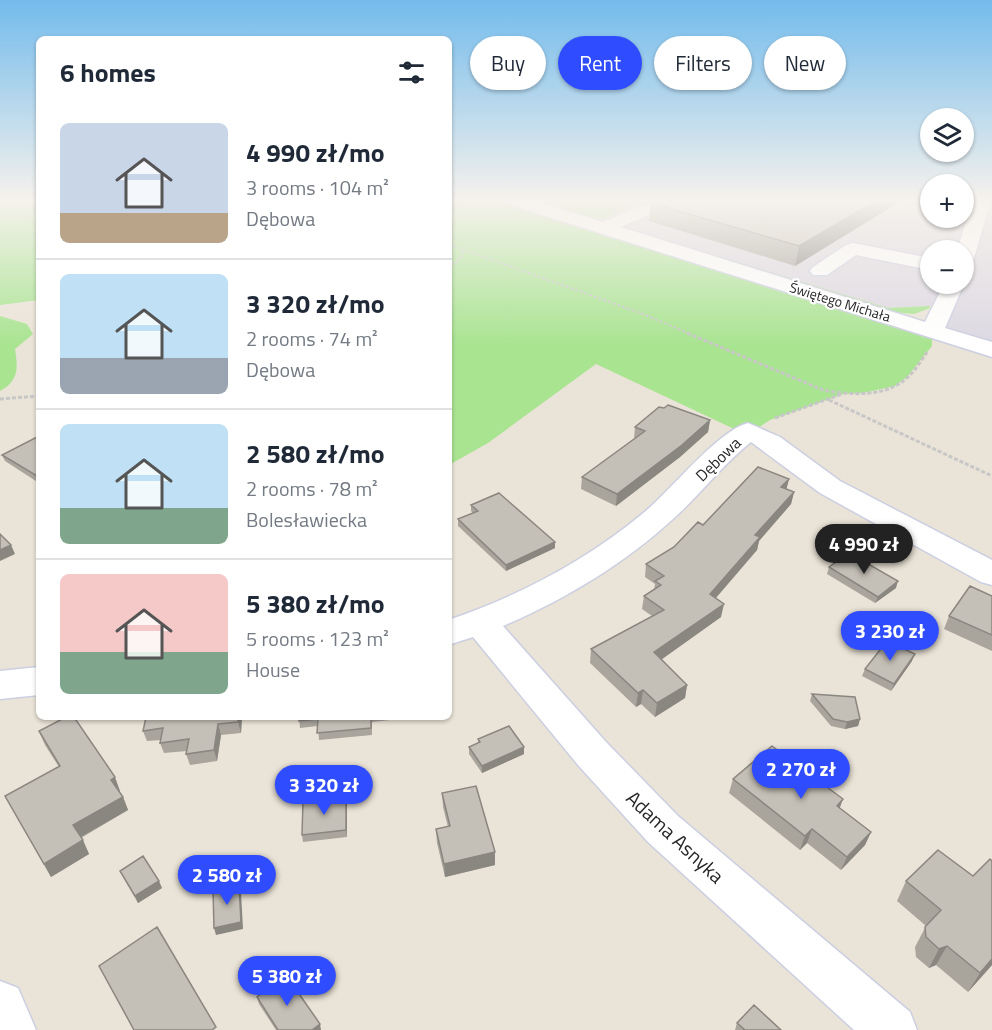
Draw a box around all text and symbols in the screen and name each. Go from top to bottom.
chip: Buy [470,36,546,90]
chip: Rent [558,36,642,90]
chip: Filters [654,36,752,90]
chip: New [764,36,846,90]
text: 6 homes [60,53,156,92]
icon: filters [395,56,428,89]
map controls [920,108,974,294]
button: layers [920,108,974,162]
text: 4 990 zł/mo [246,133,385,172]
icon: home [108,147,180,219]
text: 3 rooms · 104 m² [246,172,389,203]
button: + [920,174,974,228]
text: Dębowa [246,203,315,234]
button: − [920,240,974,294]
street label: Świętego Michała [787,276,893,327]
text: 3 320 zł/mo [246,284,385,323]
icon: home [108,298,180,370]
text: 2 rooms · 74 m² [246,323,378,354]
text: Dębowa [246,354,315,385]
street label: Dębowa [690,431,746,487]
text: 2 580 zł/mo [246,434,385,473]
icon: home [108,448,180,520]
text: 2 rooms · 78 m² [246,473,378,504]
text: Bolesławiecka [246,504,367,535]
pin: 4 990 zł [802,524,926,575]
text: 4 990 zł [829,528,899,559]
text: 5 380 zł/mo [246,584,385,623]
icon: home [108,598,180,670]
pin: 3 230 zł [828,611,952,662]
text: 3 230 zł [855,615,925,646]
text: 5 rooms · 123 m² [246,623,389,654]
text: House [246,654,300,685]
pin: 2 270 zł [739,749,863,800]
text: 2 270 zł [766,753,836,784]
pin: 3 320 zł [262,765,386,816]
text: 3 320 zł [289,769,359,800]
street label: Adama Asnyka [619,783,731,890]
pin: 2 580 zł [165,855,289,906]
text: 2 580 zł [192,859,262,890]
pin: 5 380 zł [225,956,349,1007]
text: 5 380 zł [252,960,322,991]

